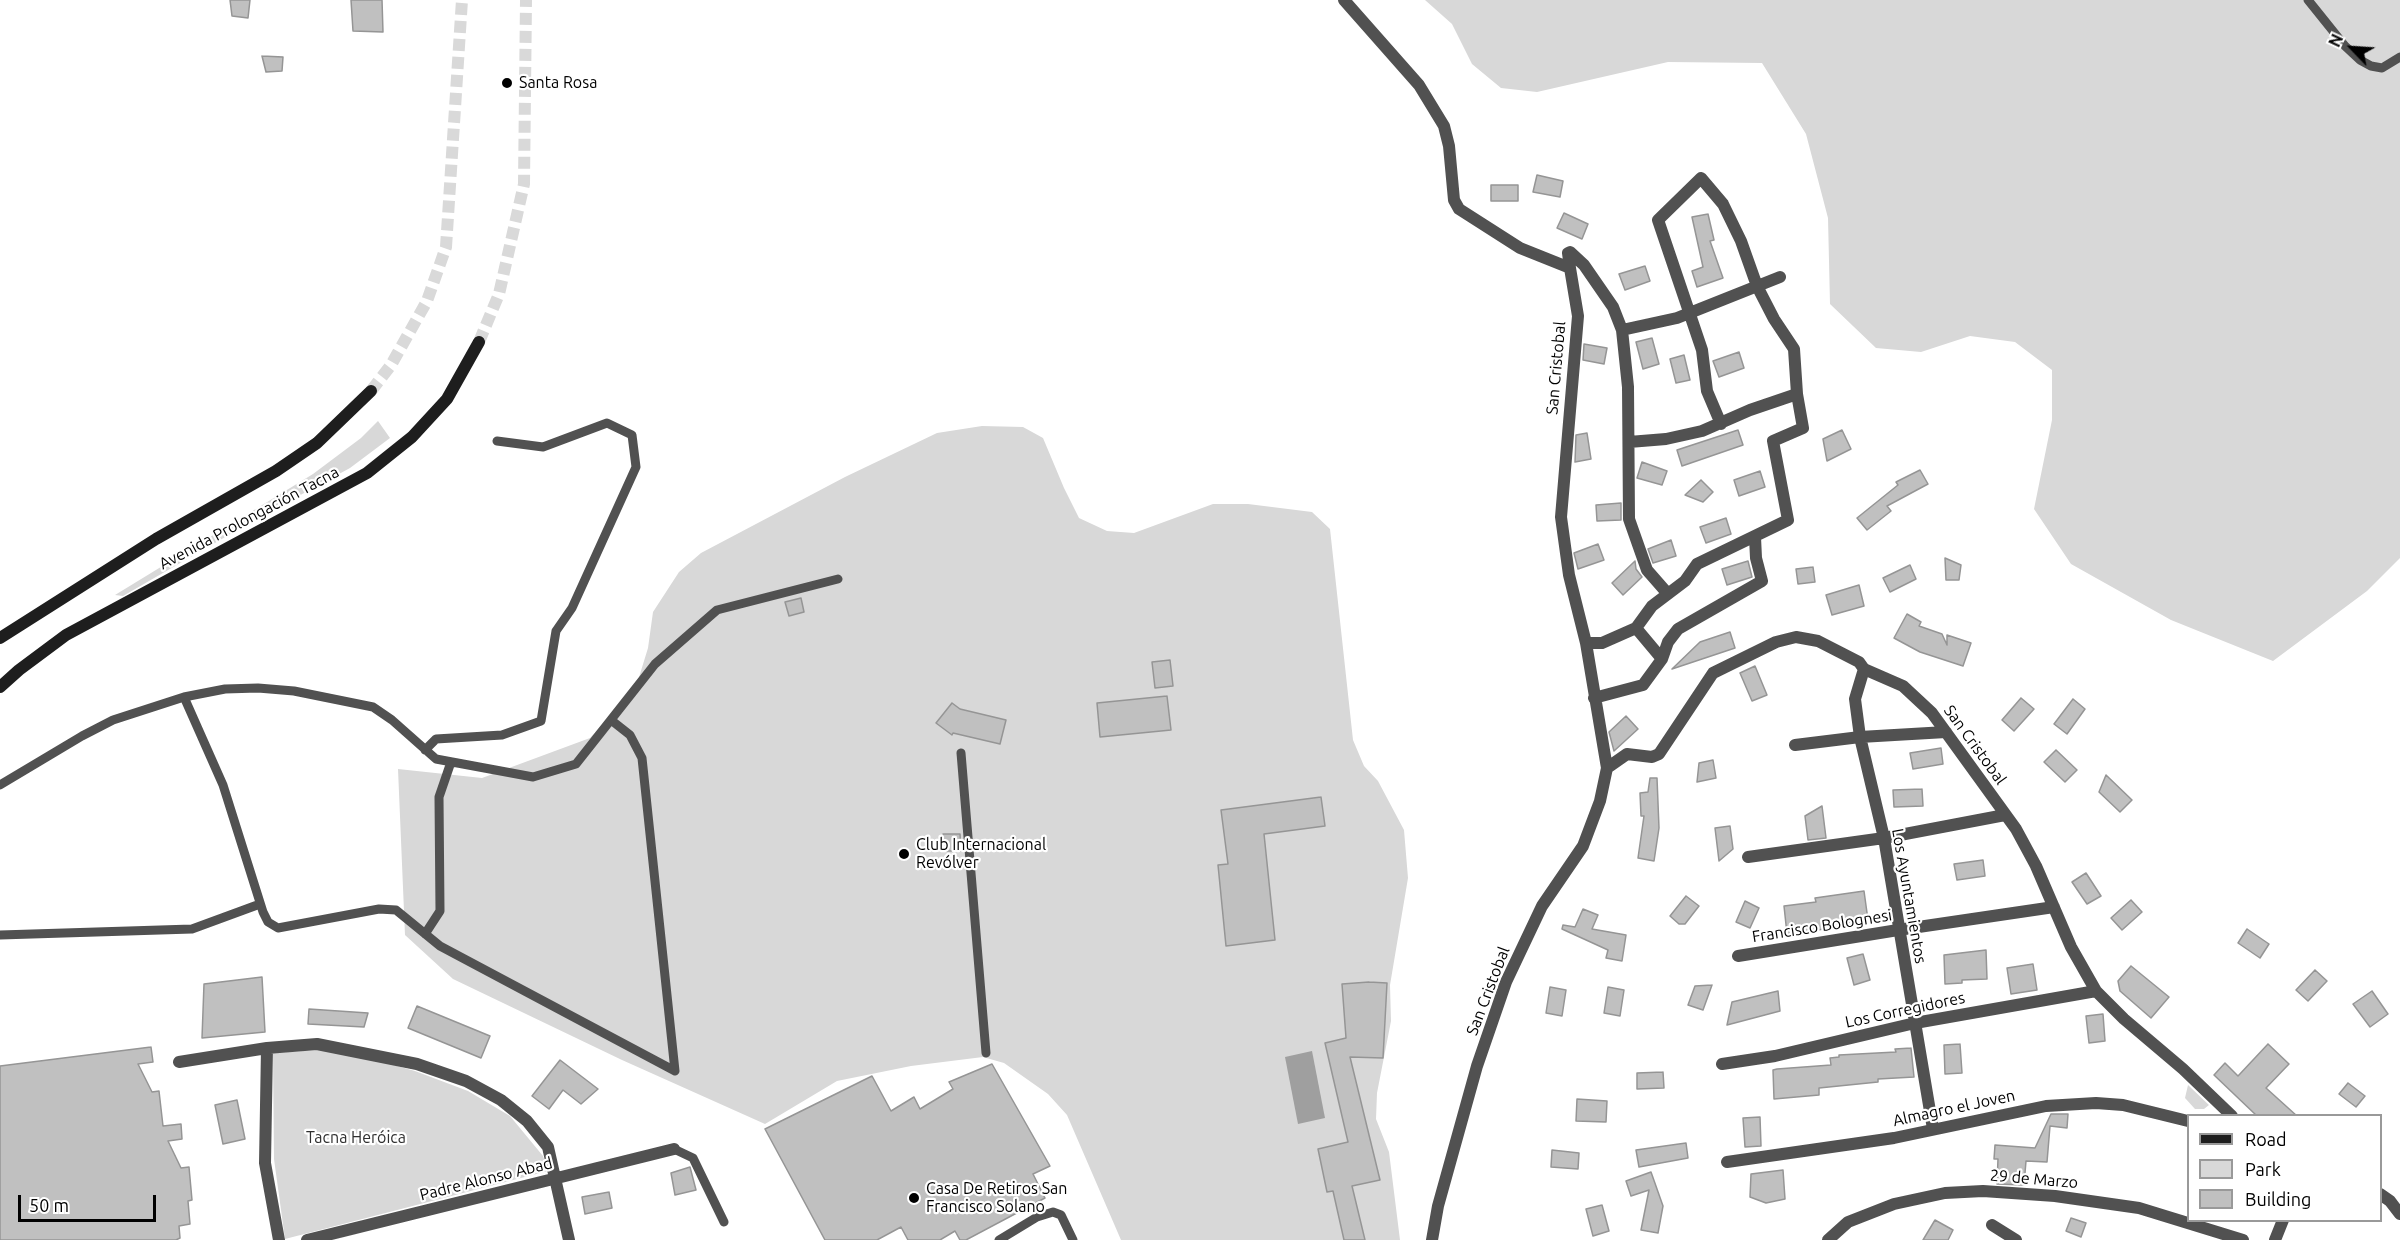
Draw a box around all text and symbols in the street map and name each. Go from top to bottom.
north arrow [2322,18,2382,78]
text: N [2325,31,2346,50]
place label: Santa Rosa [519,73,597,93]
marker: Santa Rosa [500,76,514,90]
street label: San Cristobal [1542,321,1570,415]
street label: Avenida Prolongación Tacna [156,462,342,574]
street label: San Cristobal [1940,702,2010,788]
street label: Los Ayuntamientos [1888,827,1930,965]
place label: Club Internacional Revólver [916,835,1046,873]
marker: Club Internacional Revólver [897,847,911,861]
street label: Francisco Bolognesi [1751,905,1893,947]
street label: San Cristobal [1462,944,1514,1038]
street label: Los Corregidores [1843,988,1967,1032]
street label: Almagro el Joven [1891,1086,2017,1130]
legend [2187,1114,2382,1222]
park label: Tacna Heróica [306,1128,406,1148]
text: Road [2245,1129,2287,1149]
street label: Padre Alonso Abad [418,1153,554,1205]
text: Park [2245,1159,2281,1179]
street label: 29 de Marzo [1989,1166,2079,1192]
place label: Casa De Retiros San Francisco Solano [926,1179,1067,1217]
scale bar [21,1183,159,1221]
text: Building [2245,1189,2311,1209]
marker: Casa De Retiros San Francisco Solano [907,1191,921,1205]
text: 50 m [29,1195,69,1215]

